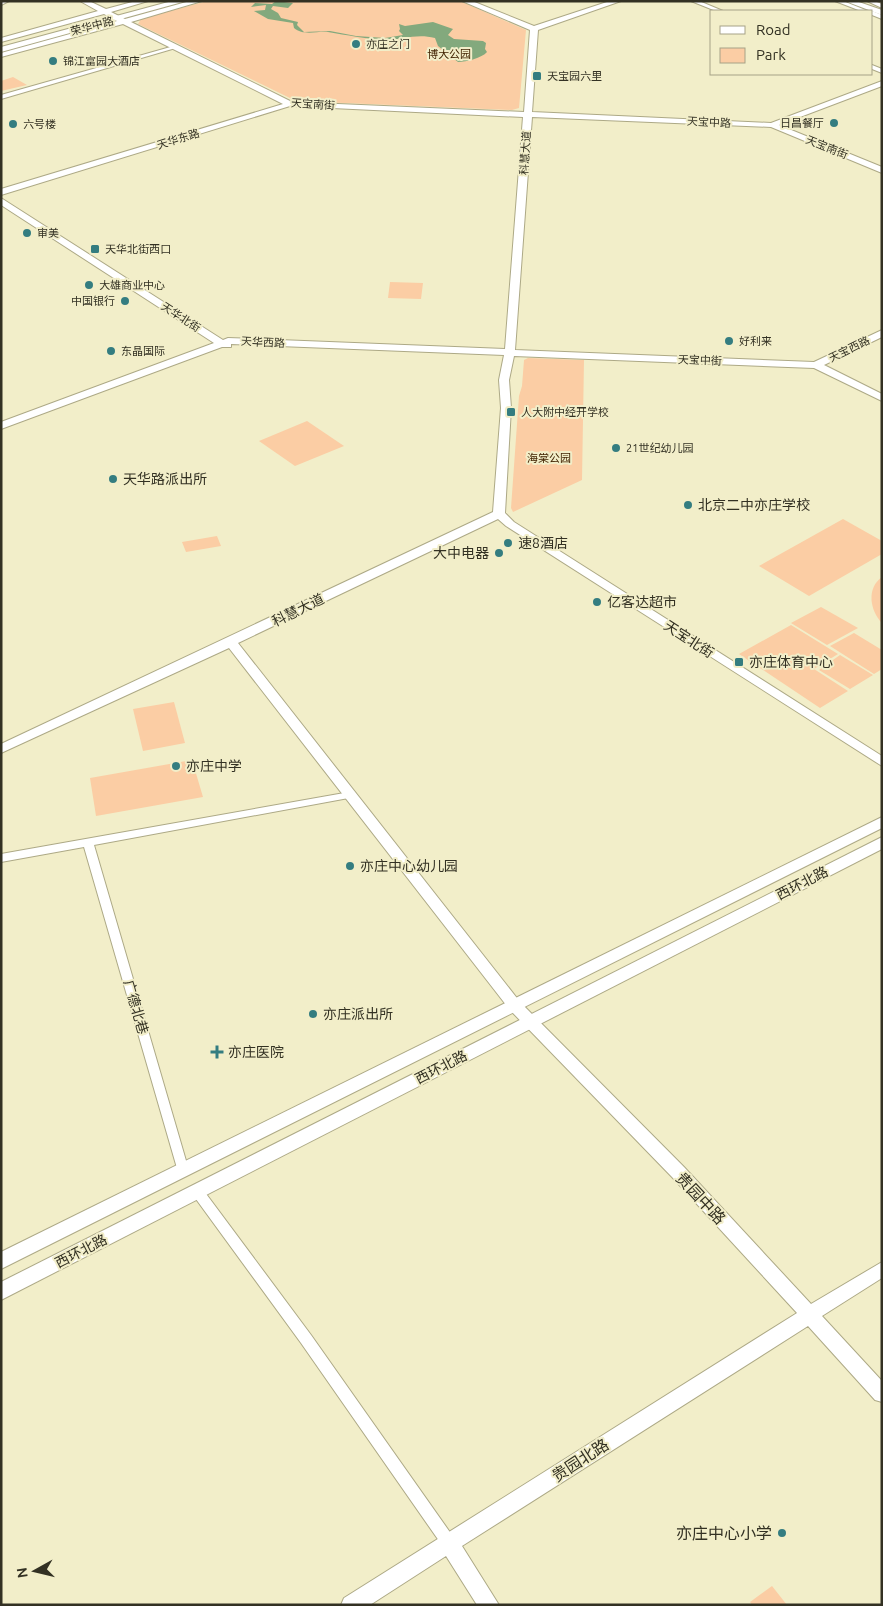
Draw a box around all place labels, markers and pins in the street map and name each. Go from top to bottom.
marker: 亦庄之门 [350,38,362,50]
place label: 亦庄之门 [366,38,410,50]
marker: 锦江富园大酒店 [47,55,59,67]
place label: 锦江富园大酒店 [63,55,140,67]
marker: 天宝园六里 [531,70,543,82]
place label: 天宝园六里 [547,70,602,82]
place label: 日昌餐厅 [780,117,824,129]
marker: 日昌餐厅 [828,117,840,129]
marker: 六号楼 [7,118,19,130]
place label: 六号楼 [23,118,56,130]
marker: 审美 [21,227,33,239]
place label: 审美 [37,227,59,239]
marker: 天华北街西口 [89,243,101,255]
place label: 天华北街西口 [105,243,171,255]
marker: 大雄商业中心 [83,279,95,291]
place label: 大雄商业中心 [99,279,165,291]
place label: 中国银行 [71,295,115,307]
marker: 中国银行 [119,295,131,307]
marker: 好利来 [723,335,735,347]
place label: 好利来 [739,335,772,347]
marker: 东晶国际 [105,345,117,357]
place label: 东晶国际 [121,345,165,357]
marker: 人大附中经开学校 [505,406,517,418]
place label: 人大附中经开学校 [521,406,609,418]
marker: 21世纪幼儿园 [610,442,622,454]
place label: 21世纪幼儿园 [626,442,693,454]
place label: 天华路派出所 [123,471,207,487]
marker: 天华路派出所 [107,473,119,485]
place label: 北京二中亦庄学校 [698,497,810,513]
marker: 北京二中亦庄学校 [682,499,694,511]
place label: 速8酒店 [518,535,568,551]
marker: 速8酒店 [502,537,514,549]
place label: 大中电器 [433,545,489,561]
marker: 大中电器 [493,547,505,559]
place label: 亿客达超市 [607,594,677,610]
marker: 亿客达超市 [591,596,603,608]
place label: 亦庄体育中心 [749,654,833,670]
marker: 亦庄体育中心 [733,656,745,668]
place label: 亦庄中学 [186,758,242,774]
marker: 亦庄中学 [170,760,182,772]
place label: 亦庄中心幼儿园 [360,858,458,874]
marker: 亦庄中心幼儿园 [344,860,356,872]
place label: 亦庄派出所 [323,1006,393,1022]
marker: 亦庄派出所 [307,1008,319,1020]
place label: 亦庄医院 [228,1044,284,1060]
marker: 亦庄医院 [210,1045,224,1059]
place label: 亦庄中心小学 [676,1524,772,1542]
marker: 亦庄中心小学 [776,1527,788,1539]

